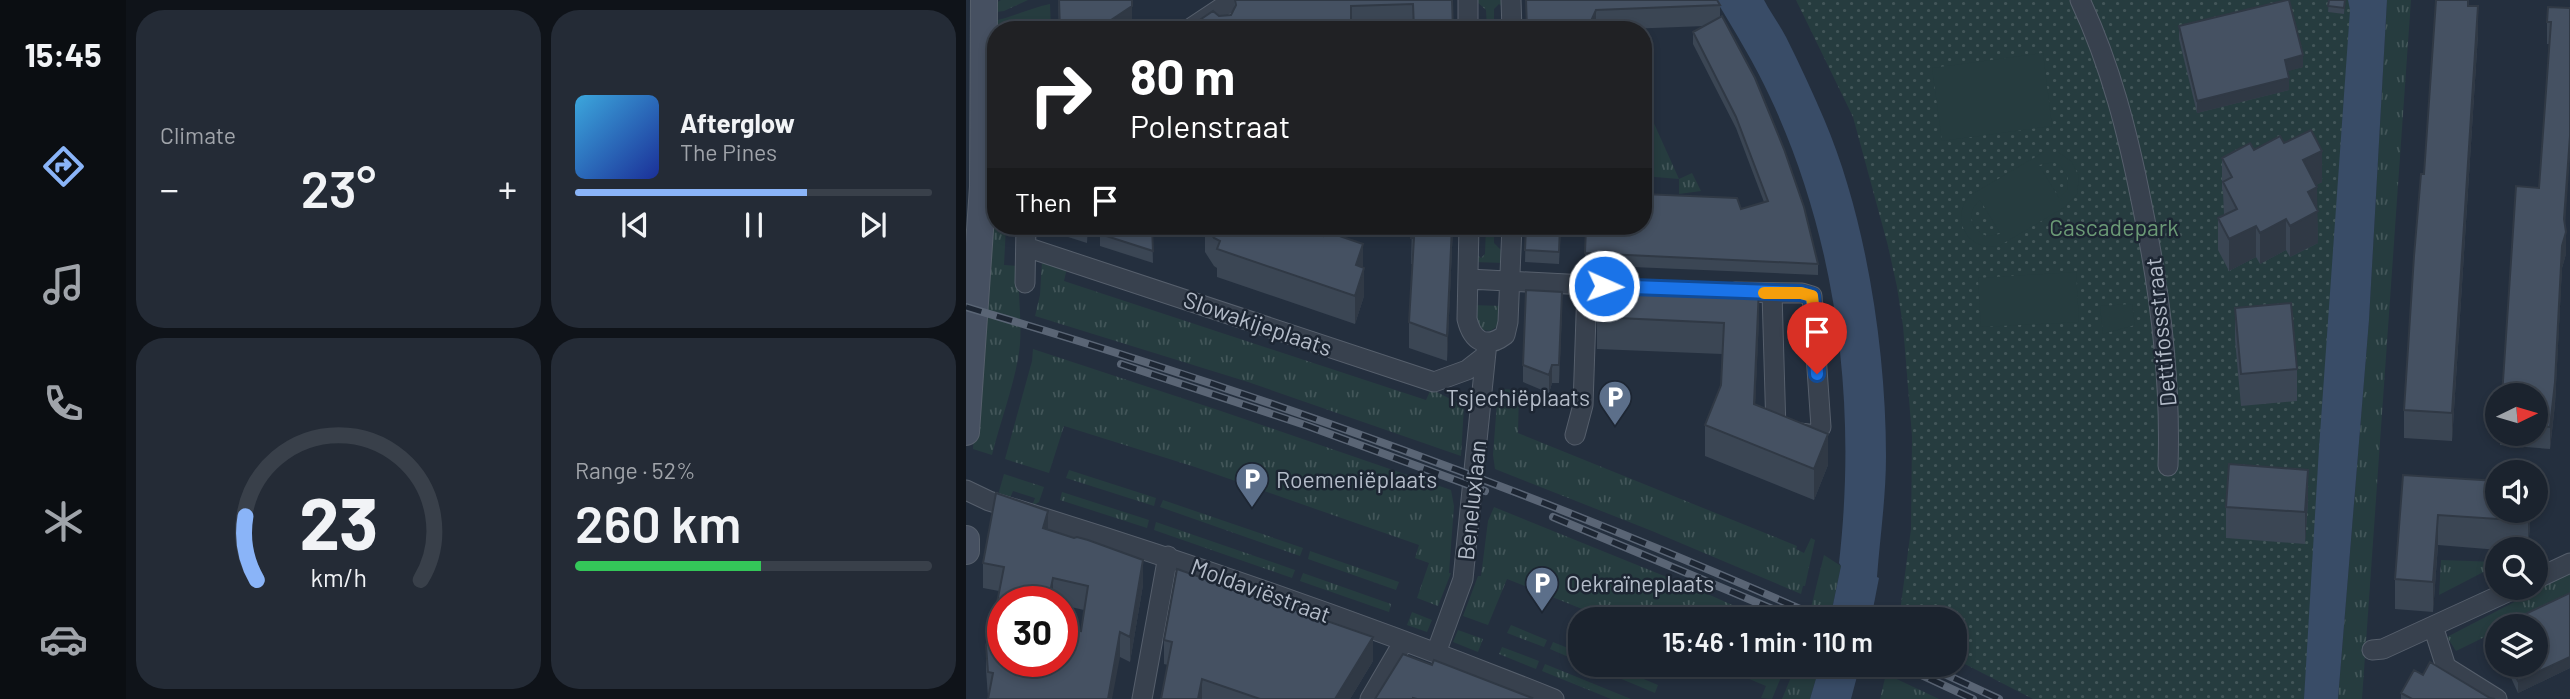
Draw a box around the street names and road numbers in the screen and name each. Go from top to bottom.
street label: Dettifossstraat [2138,256,2182,408]
street label: Slowakijeplaats [1180,285,1336,361]
street label: Beneluxlaan [1451,438,1491,562]
street label: Moldaviëstraat [1187,552,1335,628]

